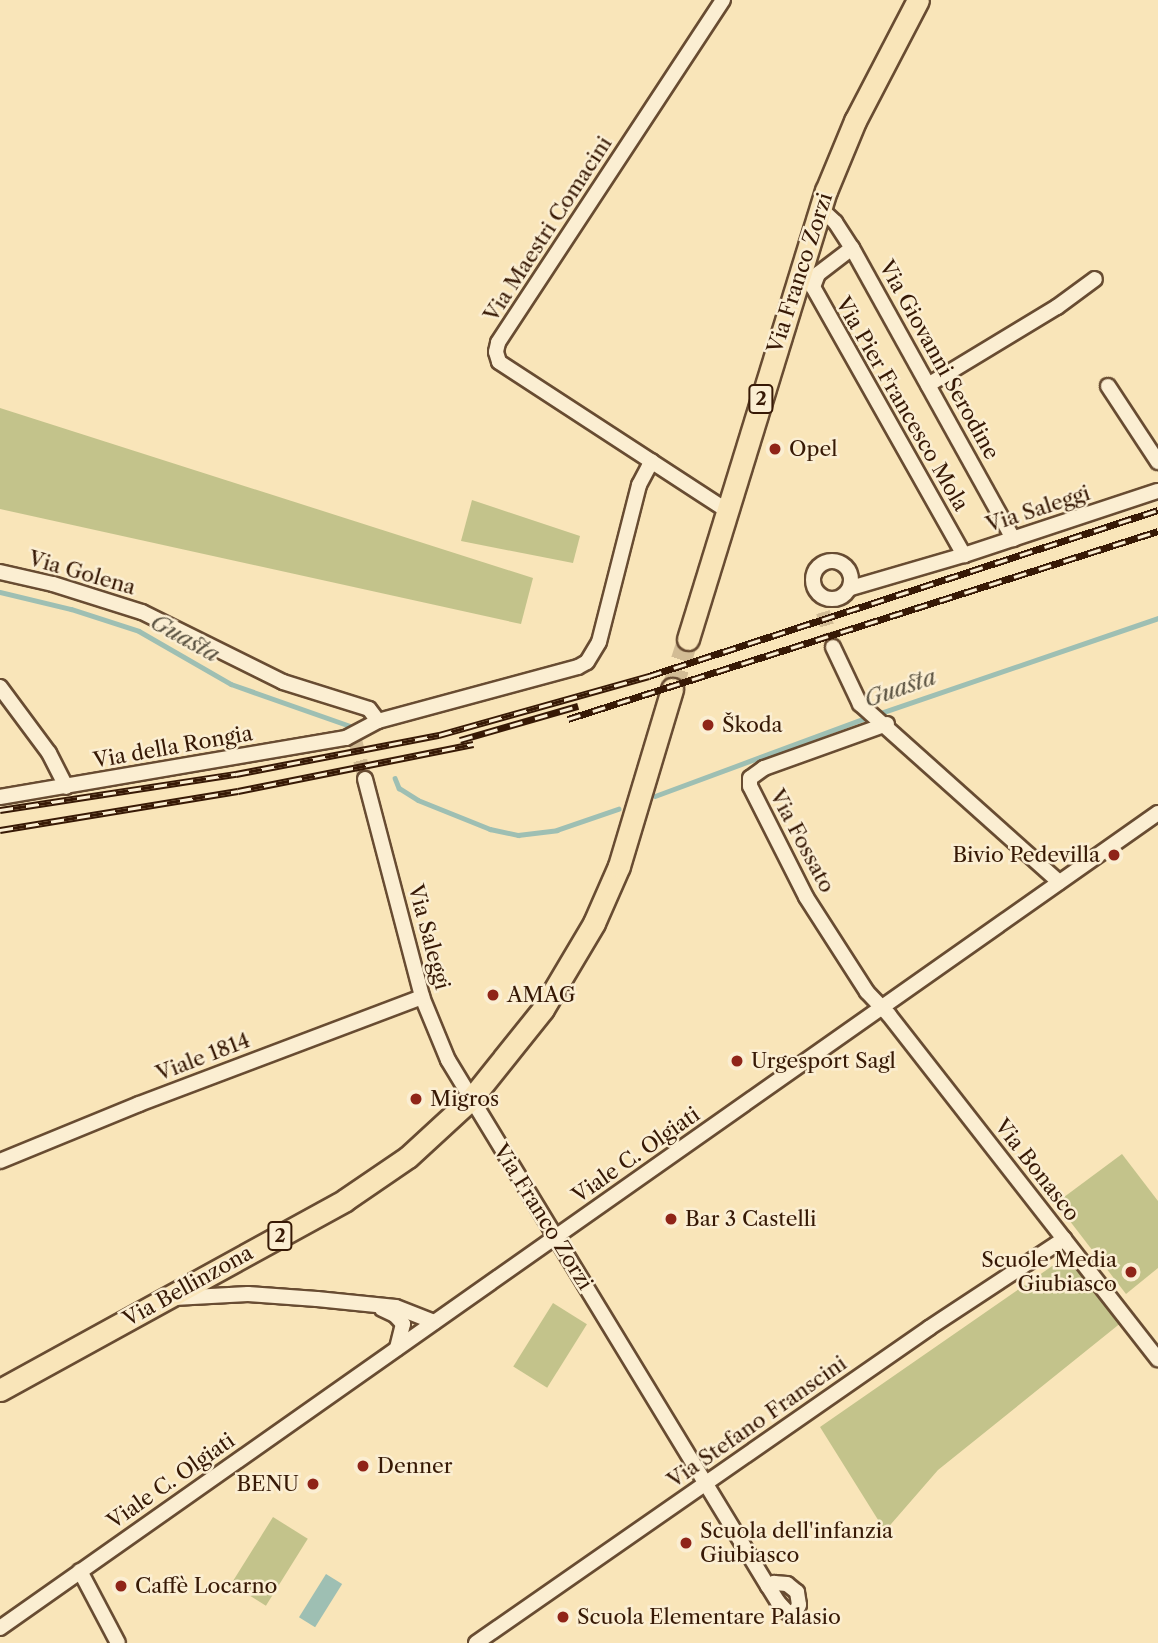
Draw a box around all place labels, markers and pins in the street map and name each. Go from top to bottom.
place label: Opel [789,436,837,462]
marker: Opel [767,441,783,457]
place label: Škoda [722,712,783,738]
marker: Škoda [700,717,716,733]
place label: Bivio Pedevilla [952,842,1100,868]
marker: Bivio Pedevilla [1106,847,1122,863]
place label: AMAG [507,982,576,1008]
marker: AMAG [485,987,501,1003]
place label: Urgesport Sagl [751,1048,896,1074]
marker: Urgesport Sagl [729,1053,745,1069]
place label: Migros [430,1086,499,1112]
marker: Migros [408,1091,424,1107]
place label: Bar 3 Castelli [685,1206,817,1232]
marker: Bar 3 Castelli [663,1211,679,1227]
place label: Scuole Media Giubiasco [981,1247,1117,1297]
marker: Scuole Media Giubiasco [1123,1264,1139,1280]
place label: Denner [377,1453,453,1479]
marker: Denner [355,1458,371,1474]
place label: BENU [236,1471,299,1497]
marker: BENU [305,1476,321,1492]
place label: Scuola dell'infanzia Giubiasco [700,1518,893,1568]
marker: Scuola dell'infanzia Giubiasco [678,1535,694,1551]
place label: Caffè Locarno [135,1573,277,1599]
marker: Caffè Locarno [113,1578,129,1594]
place label: Scuola Elementare Palasio [577,1604,841,1630]
marker: Scuola Elementare Palasio [555,1609,571,1625]

